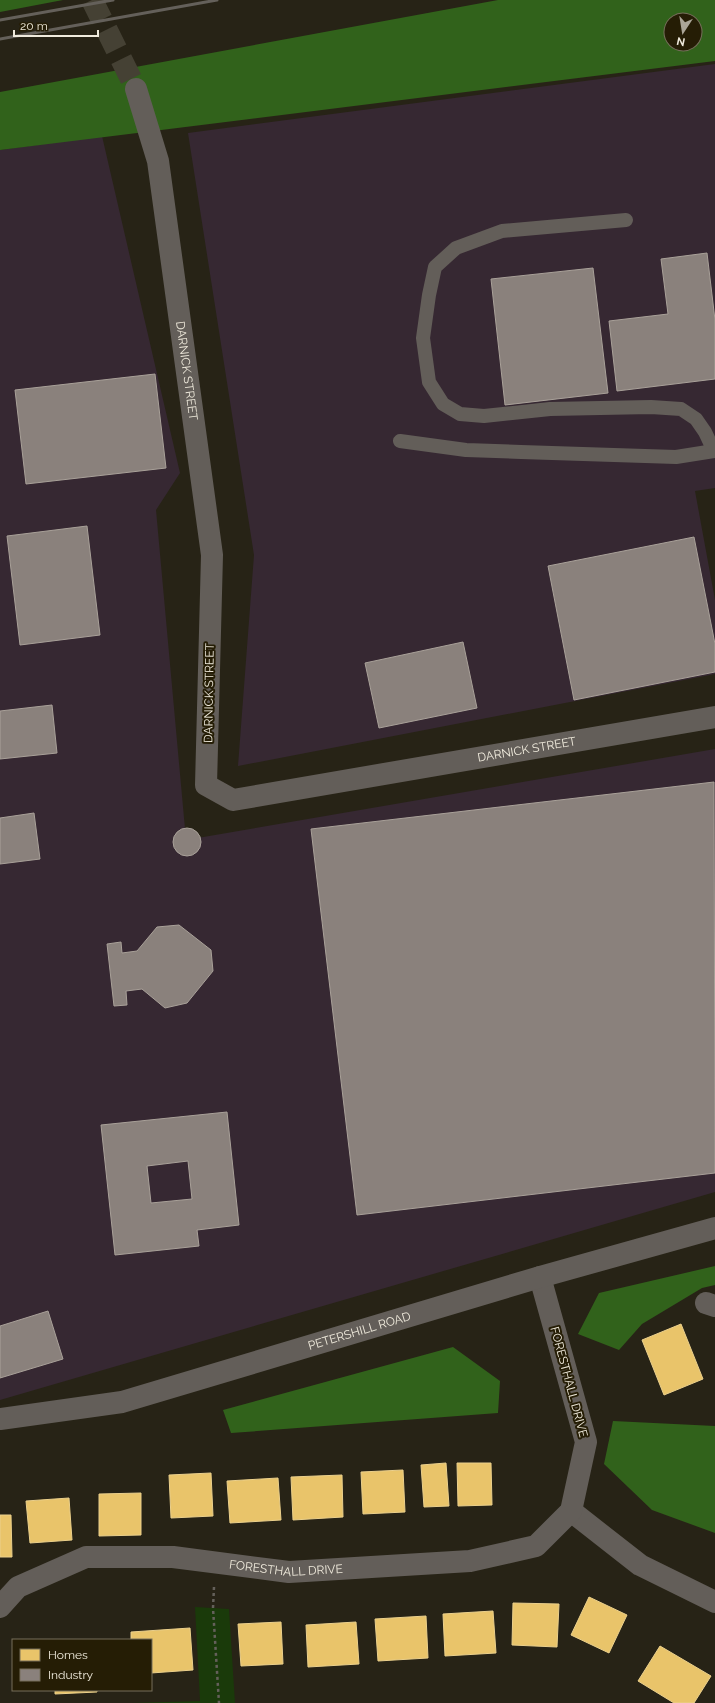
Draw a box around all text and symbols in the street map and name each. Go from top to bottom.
scale bar [14,12,98,38]
north arrow [663,12,703,52]
text: 20 m [20,19,48,33]
text: N [676,34,686,49]
street label: DARNICK STREET [173,320,201,422]
street label: DARNICK STREET [201,642,217,743]
street label: DARNICK STREET [476,734,578,765]
street label: PETERSHILL ROAD [306,1309,413,1353]
street label: FORESTHALL DRIVE [547,1325,591,1439]
street label: FORESTHALL DRIVE [228,1557,343,1579]
legend [12,1639,152,1691]
text: Homes [48,1648,88,1662]
text: Industry [48,1668,94,1682]

